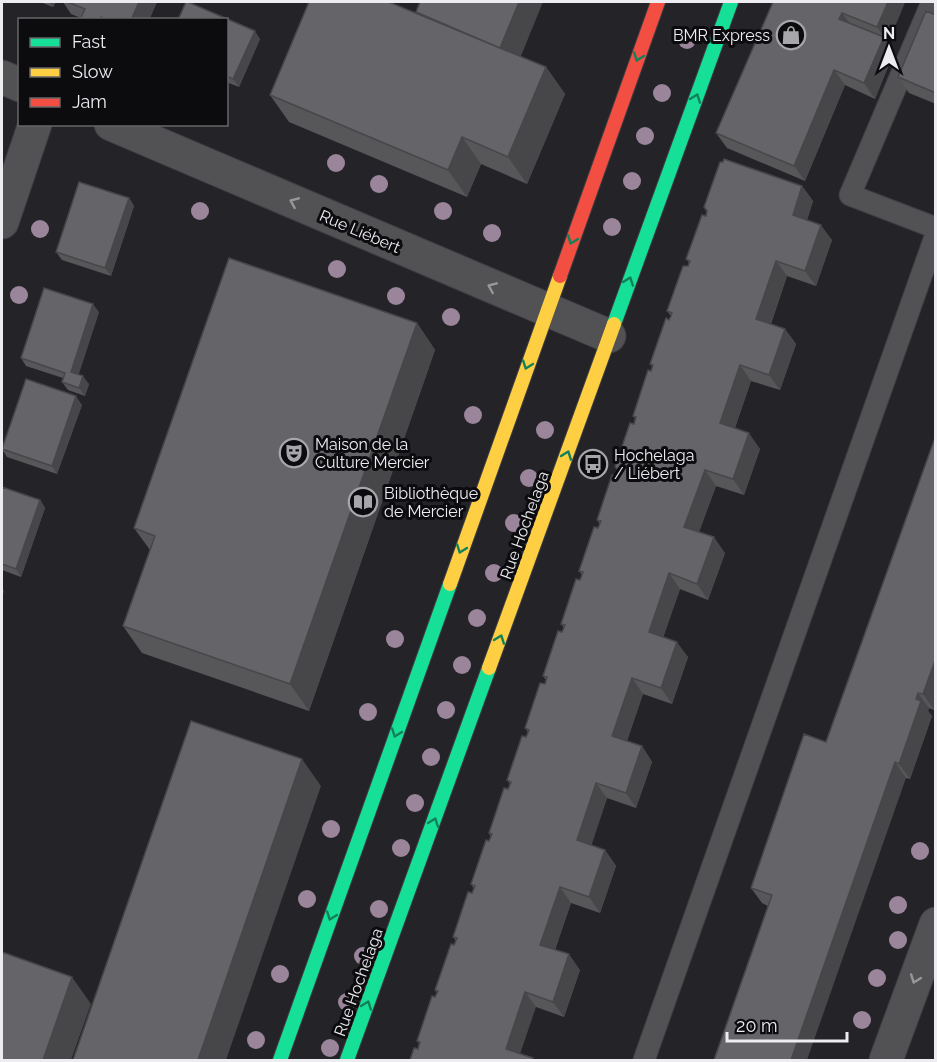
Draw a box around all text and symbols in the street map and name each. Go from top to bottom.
legend [18,18,228,126]
north arrow [859,18,919,78]
shop icon: BMR Express [775,19,807,51]
text: N [883,24,895,43]
place label: BMR Express [673,26,770,45]
text: Fast [72,31,106,52]
one-way arrow [632,51,645,61]
text: Slow [72,61,113,82]
text: Jam [72,91,107,112]
one-way arrow [689,93,701,104]
one-way arrow [289,197,300,209]
street label: Rue Liébert [317,206,404,257]
one-way arrow [566,234,579,245]
one-way arrow [621,276,634,287]
one-way arrow [488,282,499,294]
one-way arrow [521,359,534,370]
place label: Maison de la Culture Mercier [315,435,430,472]
theatre icon: Maison de la Culture Mercier [278,437,310,469]
place label: Hochelaga / Liébert [614,446,694,483]
bus stop icon: Hochelaga / Liébert [577,448,609,480]
one-way arrow [559,451,572,461]
street label: Rue Hochelaga [496,469,553,582]
place label: Bibliothèque de Mercier [384,484,478,521]
library icon: Bibliothèque de Mercier [347,486,379,518]
one-way arrow [456,543,469,554]
one-way arrow [493,634,506,645]
one-way arrow [391,727,404,738]
one-way arrow [426,817,439,828]
one-way arrow [325,911,338,921]
street label: Rue Hochelaga [330,926,387,1039]
one-way arrow [910,973,923,984]
one-way arrow [360,1001,373,1011]
scale bar [727,1005,847,1043]
text: 20 m [736,1015,778,1036]

